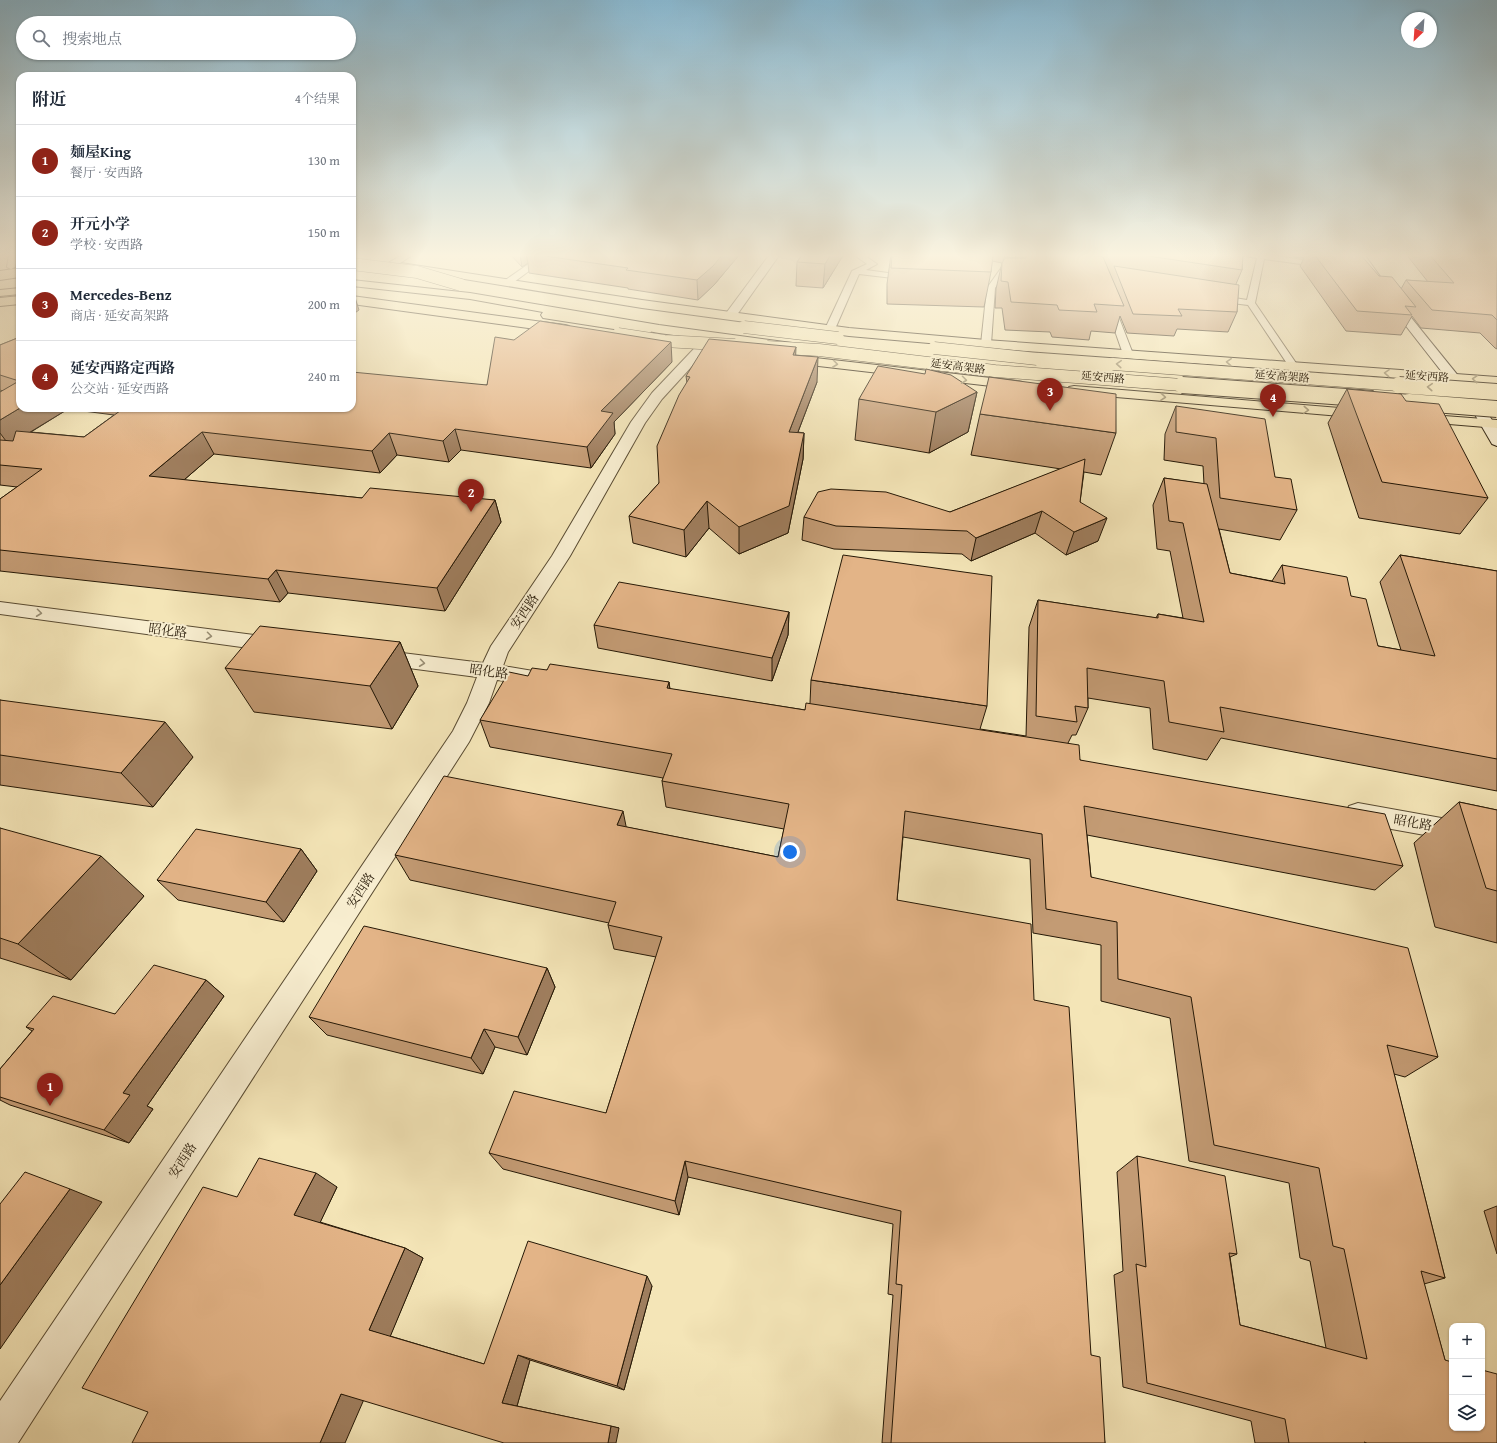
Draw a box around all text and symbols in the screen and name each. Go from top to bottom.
north arrow [1401,12,1437,48]
search box [16,16,356,60]
icon: search [30,27,52,49]
text: 搜索地点 [62,28,122,49]
text: 附近 [32,86,66,111]
text: 4个结果 [295,89,340,108]
text: 麺屋King [70,141,131,162]
text: 1 [42,151,48,170]
text: 130 m [308,151,340,170]
text: 餐厅 · 安西路 [70,163,143,182]
text: 开元小学 [70,213,130,234]
text: 2 [42,223,48,242]
text: 150 m [308,223,340,242]
text: 学校 · 安西路 [70,235,143,254]
text: Mercedes-Benz [70,284,172,305]
text: 3 [42,295,48,314]
text: 200 m [308,295,340,314]
text: 商店 · 延安高架路 [70,306,169,325]
street label: 延安高架路 [930,355,986,377]
text: 延安西路定西路 [70,357,175,378]
one-way arrow [1226,357,1233,366]
one-way arrow [832,360,838,369]
one-way arrow [1116,360,1122,369]
street label: 延安高架路 [1254,366,1310,386]
street label: 延安西路 [1404,366,1450,386]
text: 4 [42,367,48,386]
text: 240 m [308,367,340,386]
street label: 延安西路 [1080,367,1126,387]
one-way arrow [1384,368,1390,377]
one-way arrow [961,375,967,384]
one-way arrow [1472,375,1478,384]
pin: 3 [1037,378,1063,411]
text: 公交站 · 延安西路 [70,379,169,398]
one-way arrow [1427,383,1433,392]
pin: 4 [1260,384,1286,417]
one-way arrow [1160,393,1166,402]
one-way arrow [1303,405,1309,414]
pin: 2 [458,479,484,512]
street label: 安西路 [506,590,543,633]
one-way arrow [36,608,42,617]
street label: 昭化路 [147,619,188,642]
one-way arrow [206,631,212,640]
one-way arrow [418,658,425,667]
street label: 昭化路 [468,659,510,684]
street label: 昭化路 [1392,810,1434,835]
your location [780,842,800,862]
street label: 安西路 [342,869,379,912]
pin: 1 [37,1073,63,1106]
street label: 安西路 [164,1139,201,1182]
map controls [1449,1323,1485,1431]
button: + [1449,1323,1485,1359]
button: − [1449,1359,1485,1395]
button: layers [1449,1395,1485,1431]

